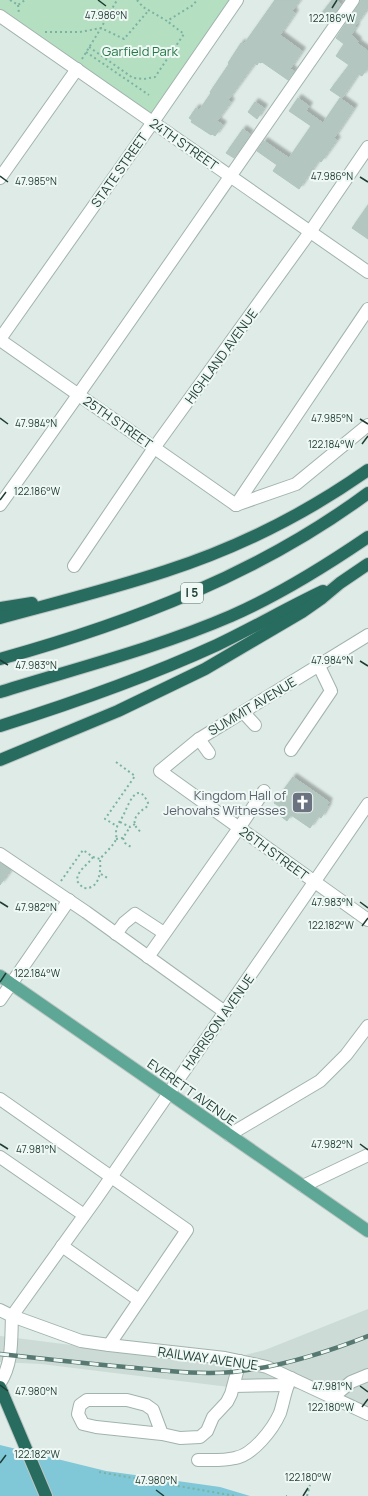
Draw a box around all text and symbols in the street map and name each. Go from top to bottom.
text: 47.986°N [85,8,127,22]
text: 122.186°W [309,11,356,25]
park label: Garfield Park [102,42,178,60]
street label: 24TH STREET [146,114,222,174]
street label: STATE STREET [87,129,152,211]
text: 47.986°N [311,169,353,183]
text: 47.985°N [15,174,57,188]
street label: HIGHLAND AVENUE [180,305,262,407]
street label: 25TH STREET [80,391,156,453]
text: 47.985°N [311,411,353,425]
text: 47.984°N [15,416,57,430]
text: 122.184°W [308,437,355,451]
text: 122.186°W [14,484,61,498]
road number: I 5 [181,583,203,603]
text: 47.984°N [311,653,353,667]
text: 47.983°N [15,658,57,672]
street label: SUMMIT AVENUE [204,673,300,739]
place label: Kingdom Hall of Jehovahs Witnesses [163,786,286,819]
church icon: Kingdom Hall of Jehovahs Witnesses [289,789,315,815]
street label: 26TH STREET [236,822,312,884]
text: 47.983°N [311,895,353,909]
text: 47.982°N [15,900,57,914]
text: 122.182°W [308,918,355,932]
text: 122.184°W [14,966,61,980]
street label: HARRISON AVENUE [178,970,258,1074]
street label: EVERETT AVENUE [144,1055,240,1129]
text: 47.982°N [311,1137,353,1151]
text: 47.981°N [16,1142,56,1156]
street label: RAILWAY AVENUE [157,1342,259,1374]
text: 47.981°N [312,1379,352,1393]
text: 47.980°N [15,1384,57,1398]
text: 122.180°W [308,1400,355,1414]
text: 122.182°W [14,1447,61,1461]
text: 122.180°W [285,1470,332,1484]
text: 47.980°N [135,1473,177,1487]

